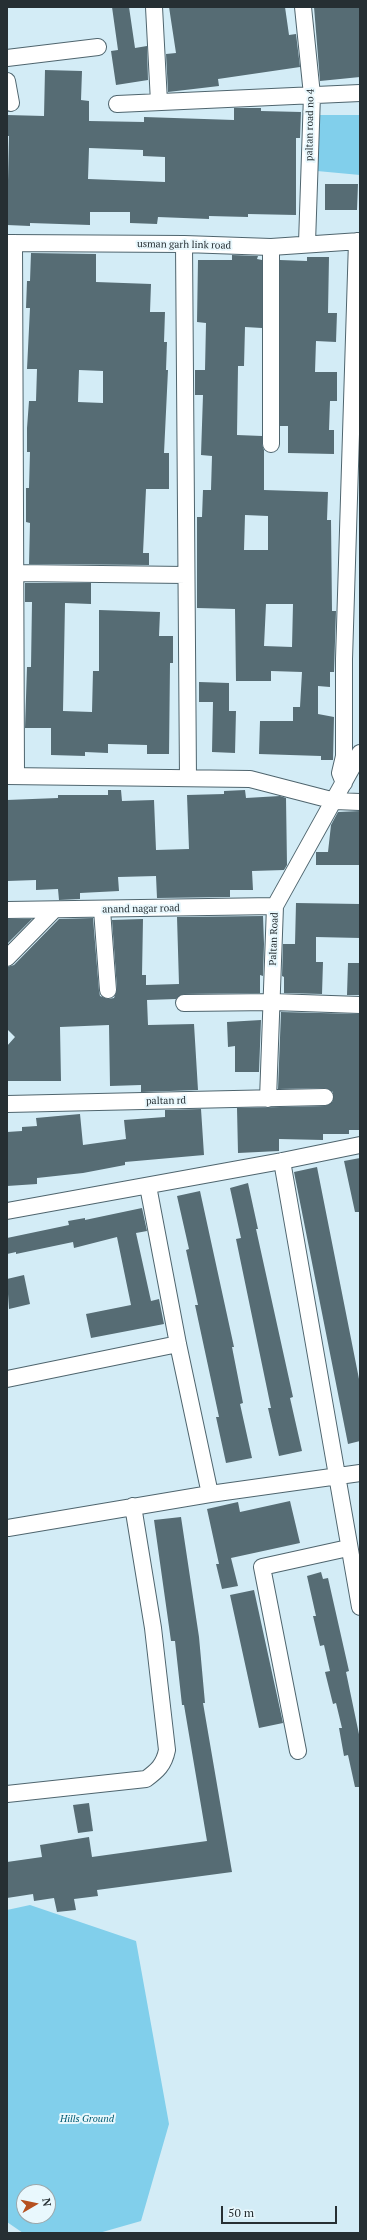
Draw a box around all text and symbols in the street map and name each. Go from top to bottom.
street label: paltan road no 4 [303,89,317,161]
street label: usman garh link road [137,238,231,252]
street label: anand nagar road [102,902,180,916]
street label: Paltan Road [267,912,281,966]
street label: paltan rd [146,1095,186,1107]
park label: Hills Ground [60,2113,114,2125]
north arrow [16,2184,56,2224]
text: N [39,2197,54,2207]
scale bar [223,2198,339,2224]
text: 50 m [228,2205,254,2220]

